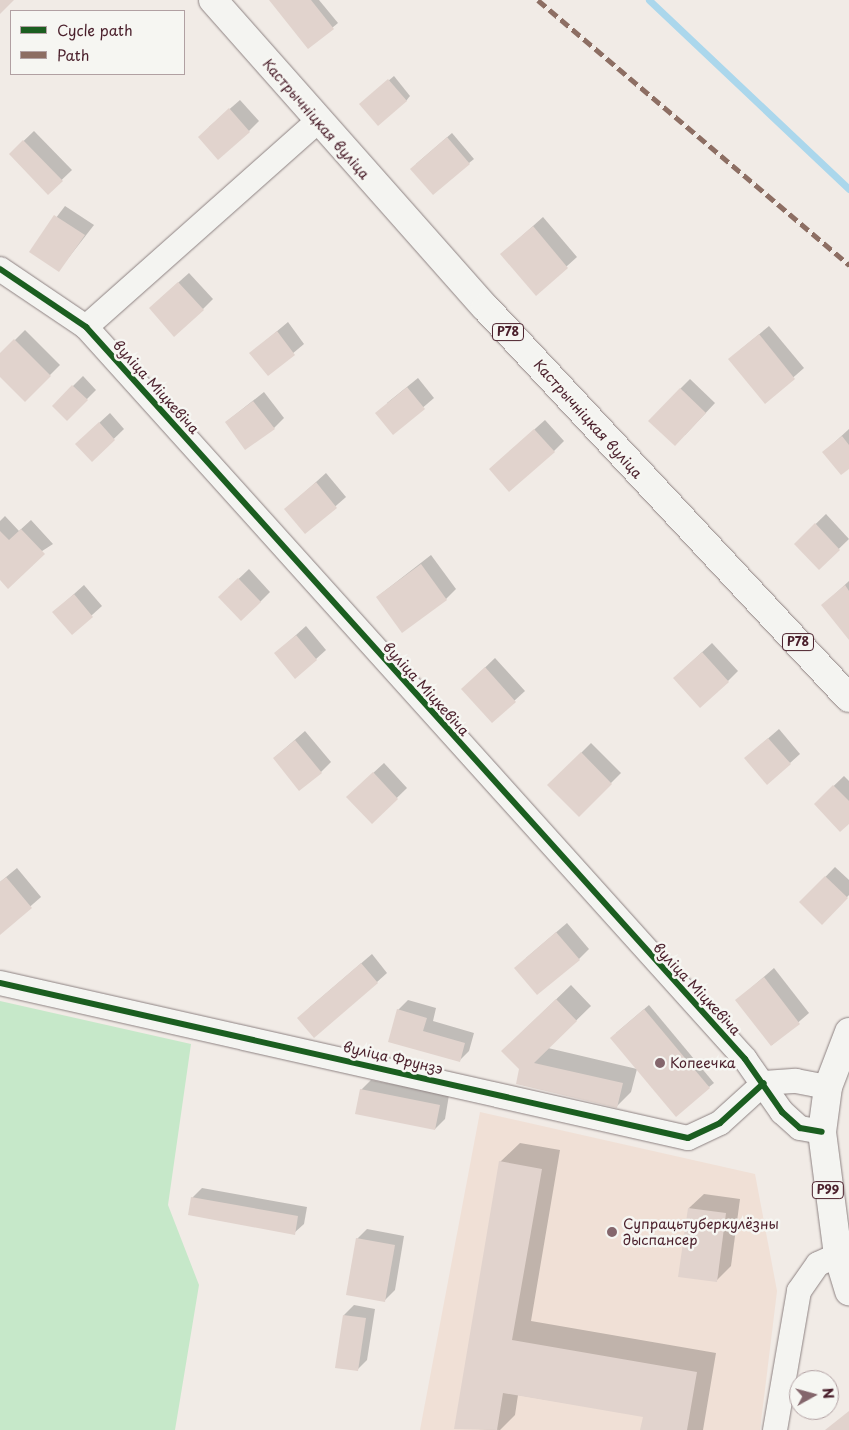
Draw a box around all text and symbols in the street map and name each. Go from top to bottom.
legend [10,10,185,75]
text: Cycle path [57,18,133,41]
text: Path [57,43,89,66]
street label: Кастрычніцкая вуліца [259,55,373,183]
road number: Р78 [492,322,524,342]
street label: вуліца Міцкевіча [109,337,203,437]
street label: Кастрычніцкая вуліца [530,356,646,482]
road number: Р78 [782,632,814,652]
street label: вуліца Міцкевіча [379,639,473,739]
street label: вуліца Міцкевіча [650,939,744,1039]
street label: вуліца Фрунзэ [341,1038,445,1078]
place label: Копеечка [670,1055,736,1071]
marker: Копеечка [654,1057,666,1069]
road number: Р99 [812,1180,844,1200]
place label: Супрацьтуберкулёзны дыспансер [623,1216,779,1248]
marker: Супрацьтуберкулёзны дыспансер [605,1225,619,1239]
north arrow [789,1370,839,1420]
text: N [817,1386,839,1400]

